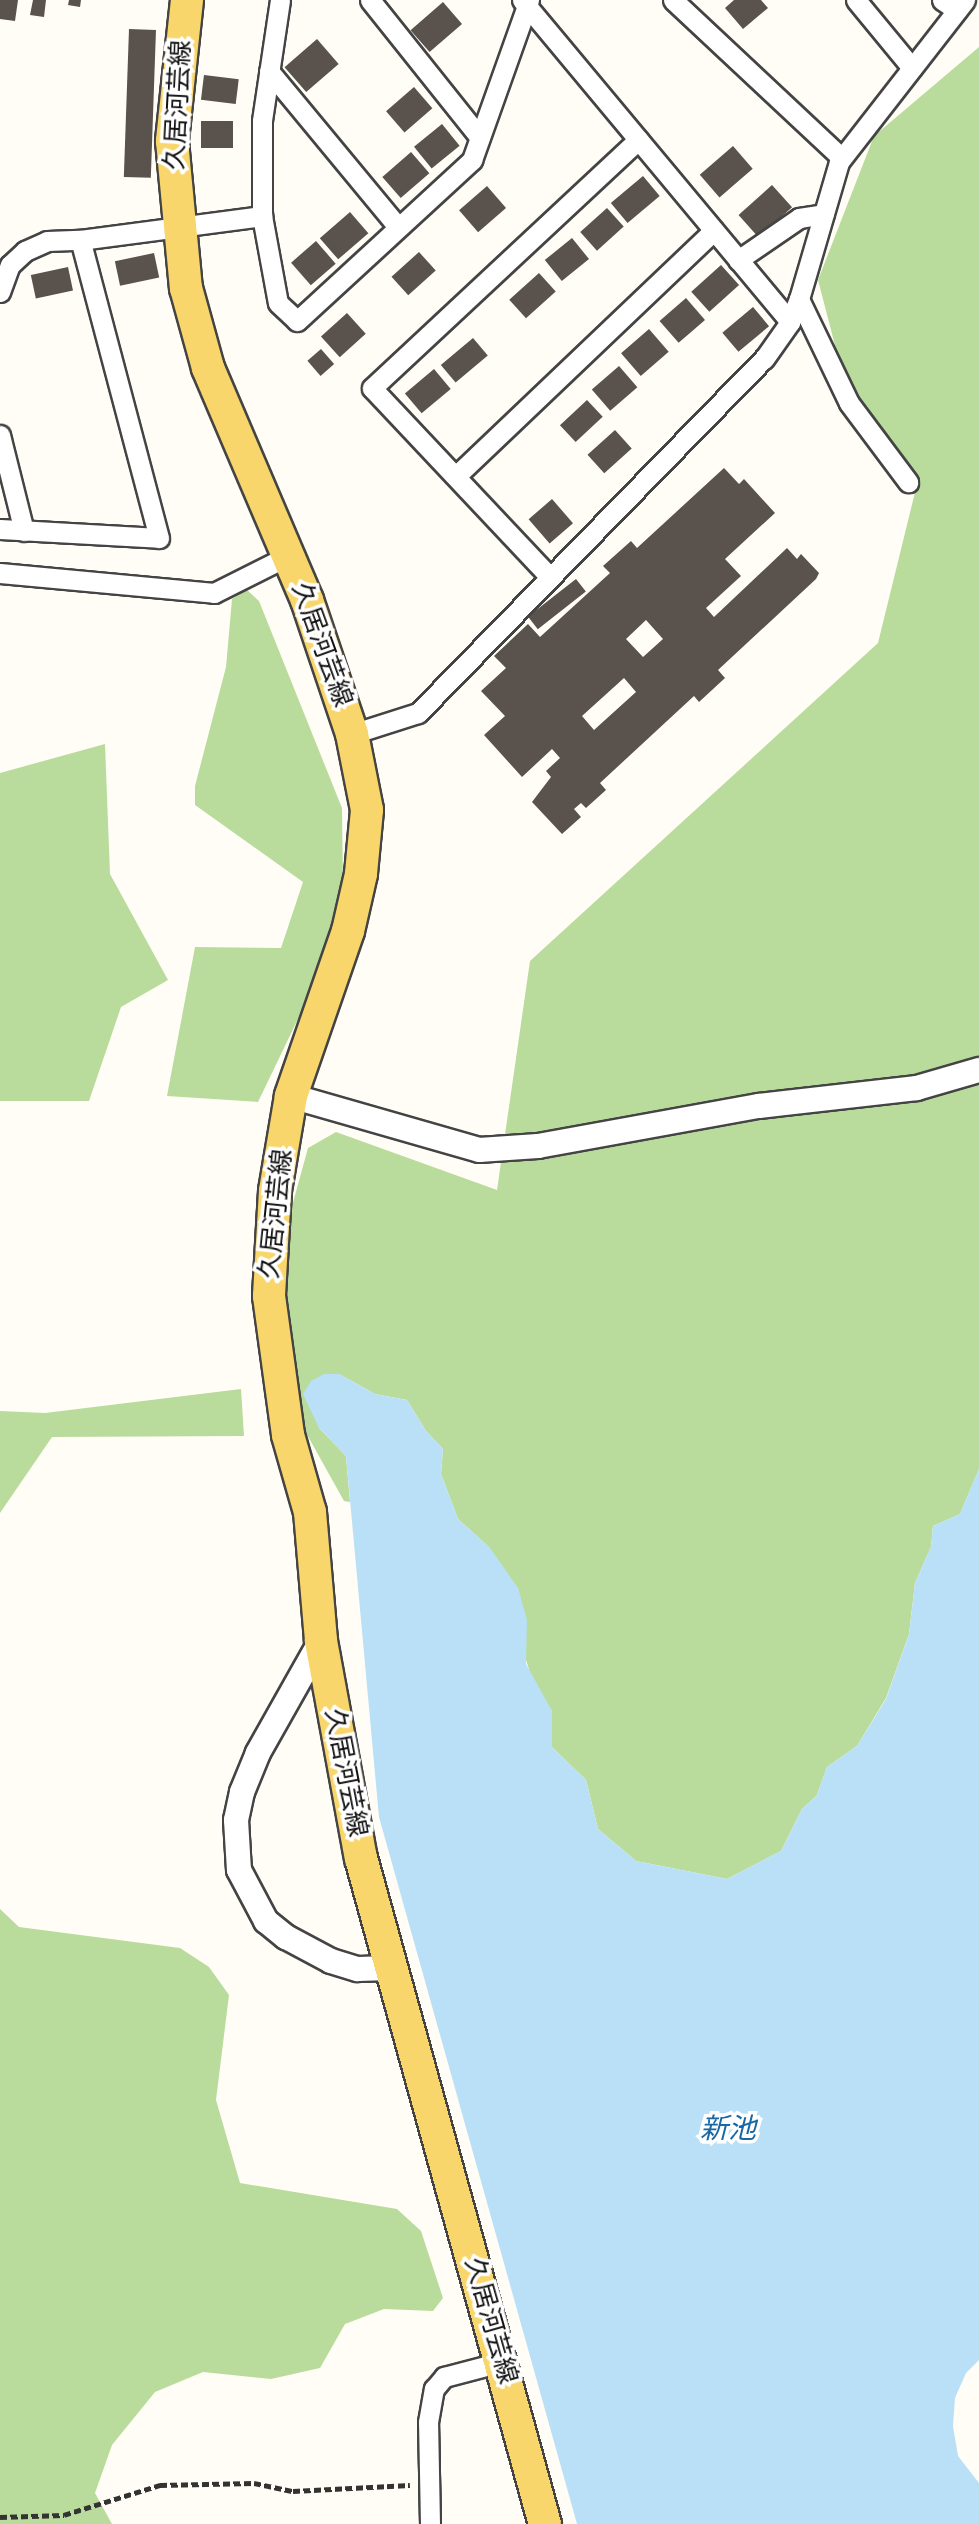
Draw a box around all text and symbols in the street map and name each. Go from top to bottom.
street label: 久居河芸線 [160,39,198,171]
street label: 久居河芸線 [284,579,358,711]
street label: 久居河芸線 [255,1148,299,1280]
street label: 久居河芸線 [317,1706,373,1840]
water label: 新池 [700,2113,756,2147]
street label: 久居河芸線 [457,2254,523,2388]

